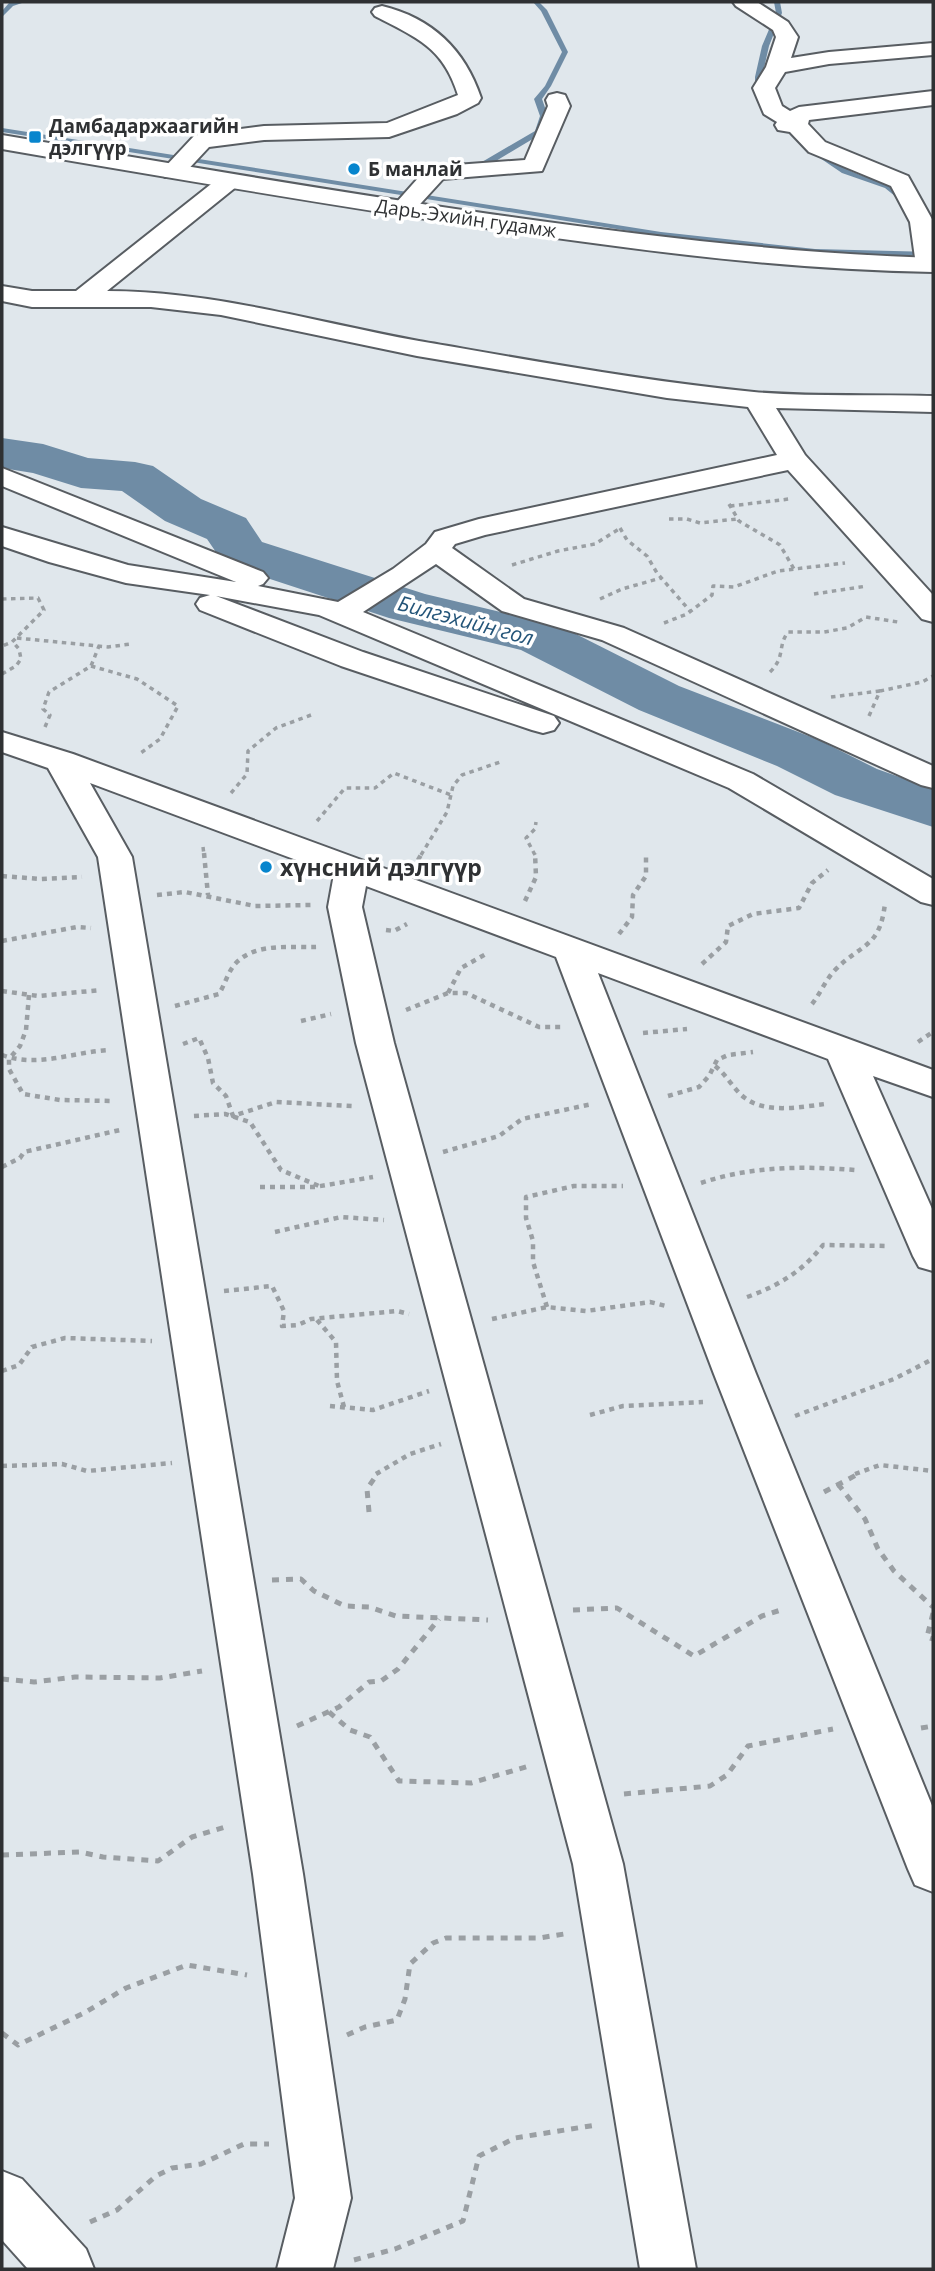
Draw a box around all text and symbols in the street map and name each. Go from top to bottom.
place label: Дамбадаржаагийн дэлгүүр [49,113,239,161]
marker: Дамбадаржаагийн дэлгүүр [27,129,43,145]
place label: Б манлай [368,156,463,182]
marker: Б манлай [346,161,362,177]
street label: Дарь-Эхийн гудамж [374,192,558,244]
water label: Билгэхийн гол [395,588,537,652]
place label: хүнсний дэлгүүр [280,851,482,883]
marker: хүнсний дэлгүүр [258,859,274,875]

